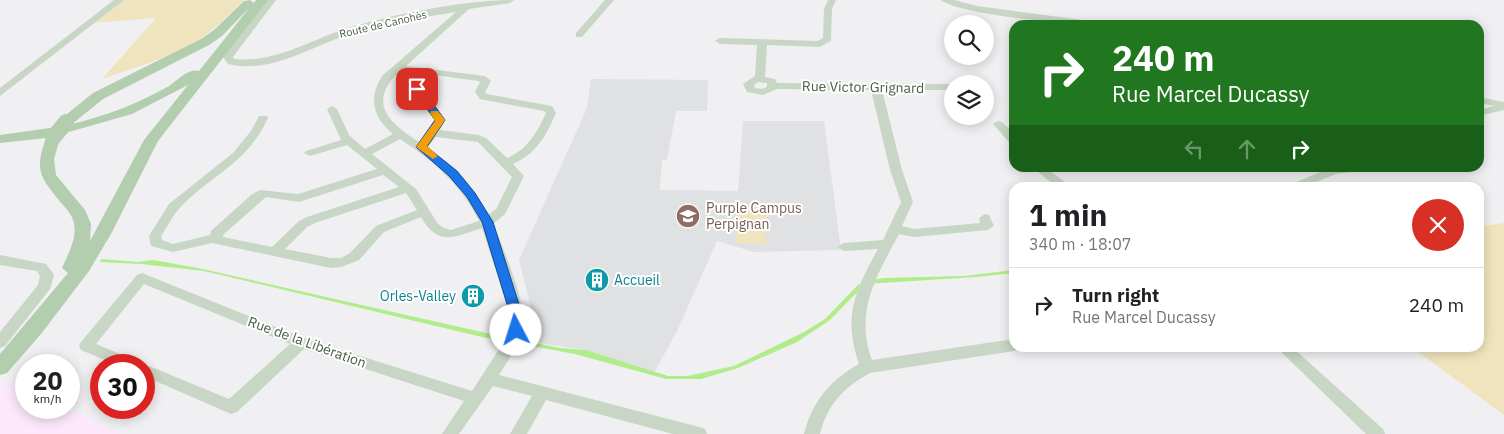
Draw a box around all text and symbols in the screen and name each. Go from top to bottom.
street label: Route de Canohès [338,7,428,41]
map controls [944,15,994,125]
button: search [944,15,994,65]
text: 240 m [1112,35,1215,81]
icon: right [1029,40,1094,105]
pin [396,68,438,110]
icon: arrive [403,75,431,103]
button: layers [944,75,994,125]
street label: Rue Victor Grignard [802,77,924,97]
text: Rue Marcel Ducassy [1112,79,1310,108]
icon: left [1180,135,1208,163]
icon: ahead [1233,135,1261,163]
icon: right [1286,135,1314,163]
text: 1 min [1029,195,1107,234]
place label: Purple Campus Perpignan [706,199,802,233]
button: close [1412,199,1464,251]
school or university icon: Purple Campus Perpignan [675,203,701,229]
text: 340 m · 18:07 [1029,234,1131,254]
building icon: Accueil [584,267,610,293]
place label: Accueil [614,271,660,289]
building icon: Orles-Valley [460,283,486,309]
text: Turn right [1072,283,1159,307]
place label: Orles-Valley [380,287,456,305]
icon: right [1029,291,1057,319]
text: 240 m [1409,293,1464,317]
position arrow [489,303,541,355]
text: Rue Marcel Ducassy [1072,307,1216,327]
street label: Rue de la Libération [245,312,369,372]
speed limit sign: 30 [90,354,155,419]
text: 20 [32,364,63,397]
text: km/h [33,391,62,406]

